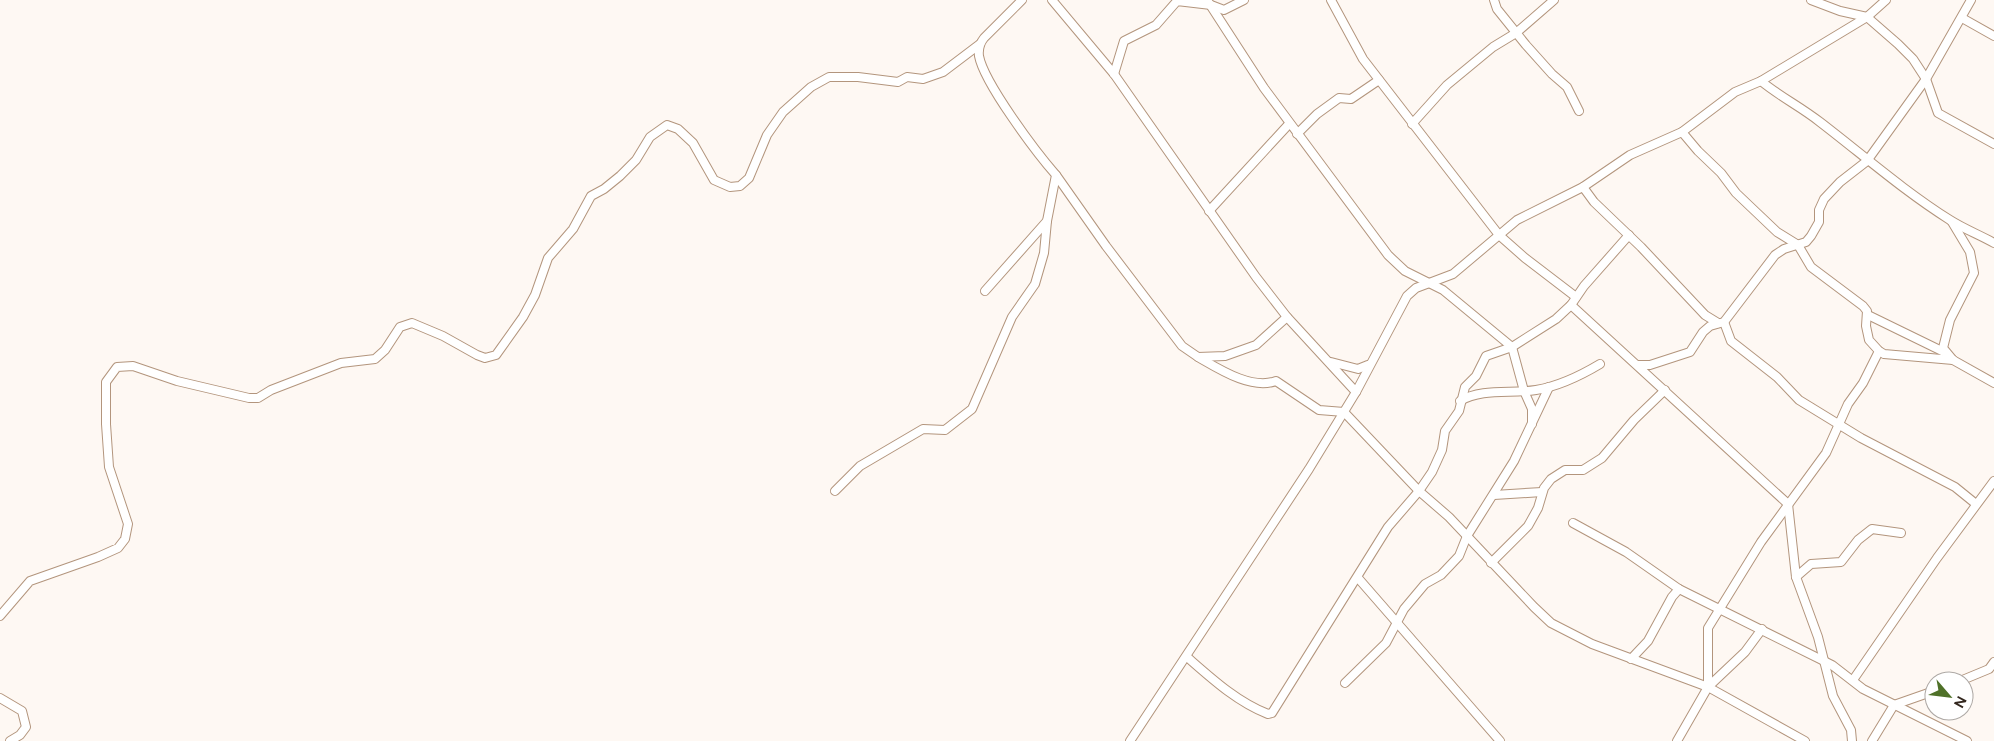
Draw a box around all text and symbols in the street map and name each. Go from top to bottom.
north arrow [1924,671,1974,721]
text: N [1950,693,1970,711]

